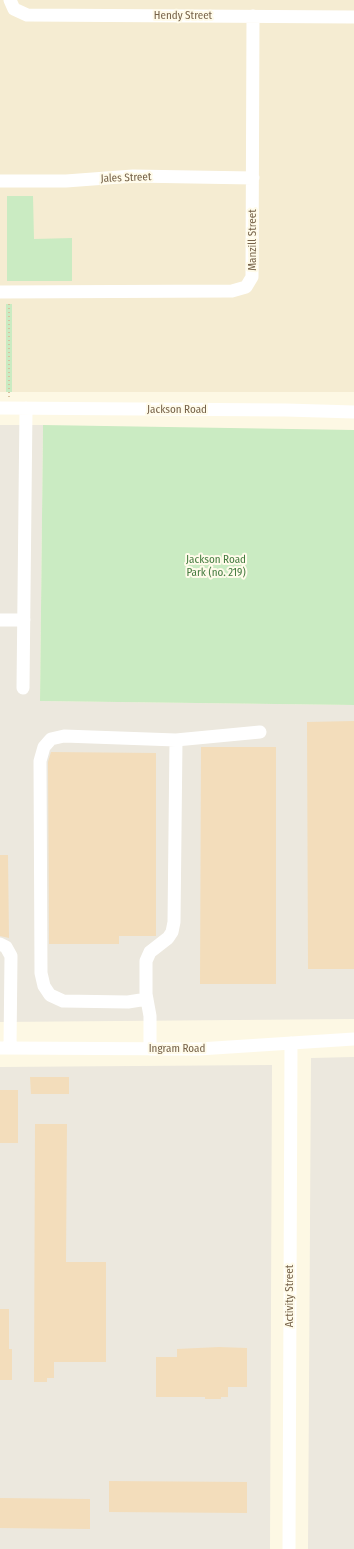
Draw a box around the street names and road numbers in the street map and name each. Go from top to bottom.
street label: Hendy Street [154,9,212,23]
street label: Jales Street [100,171,152,185]
street label: Manzill Street [246,209,260,271]
street label: Jackson Road [147,403,207,417]
street label: Ingram Road [149,1042,205,1056]
street label: Activity Street [283,1265,297,1327]

